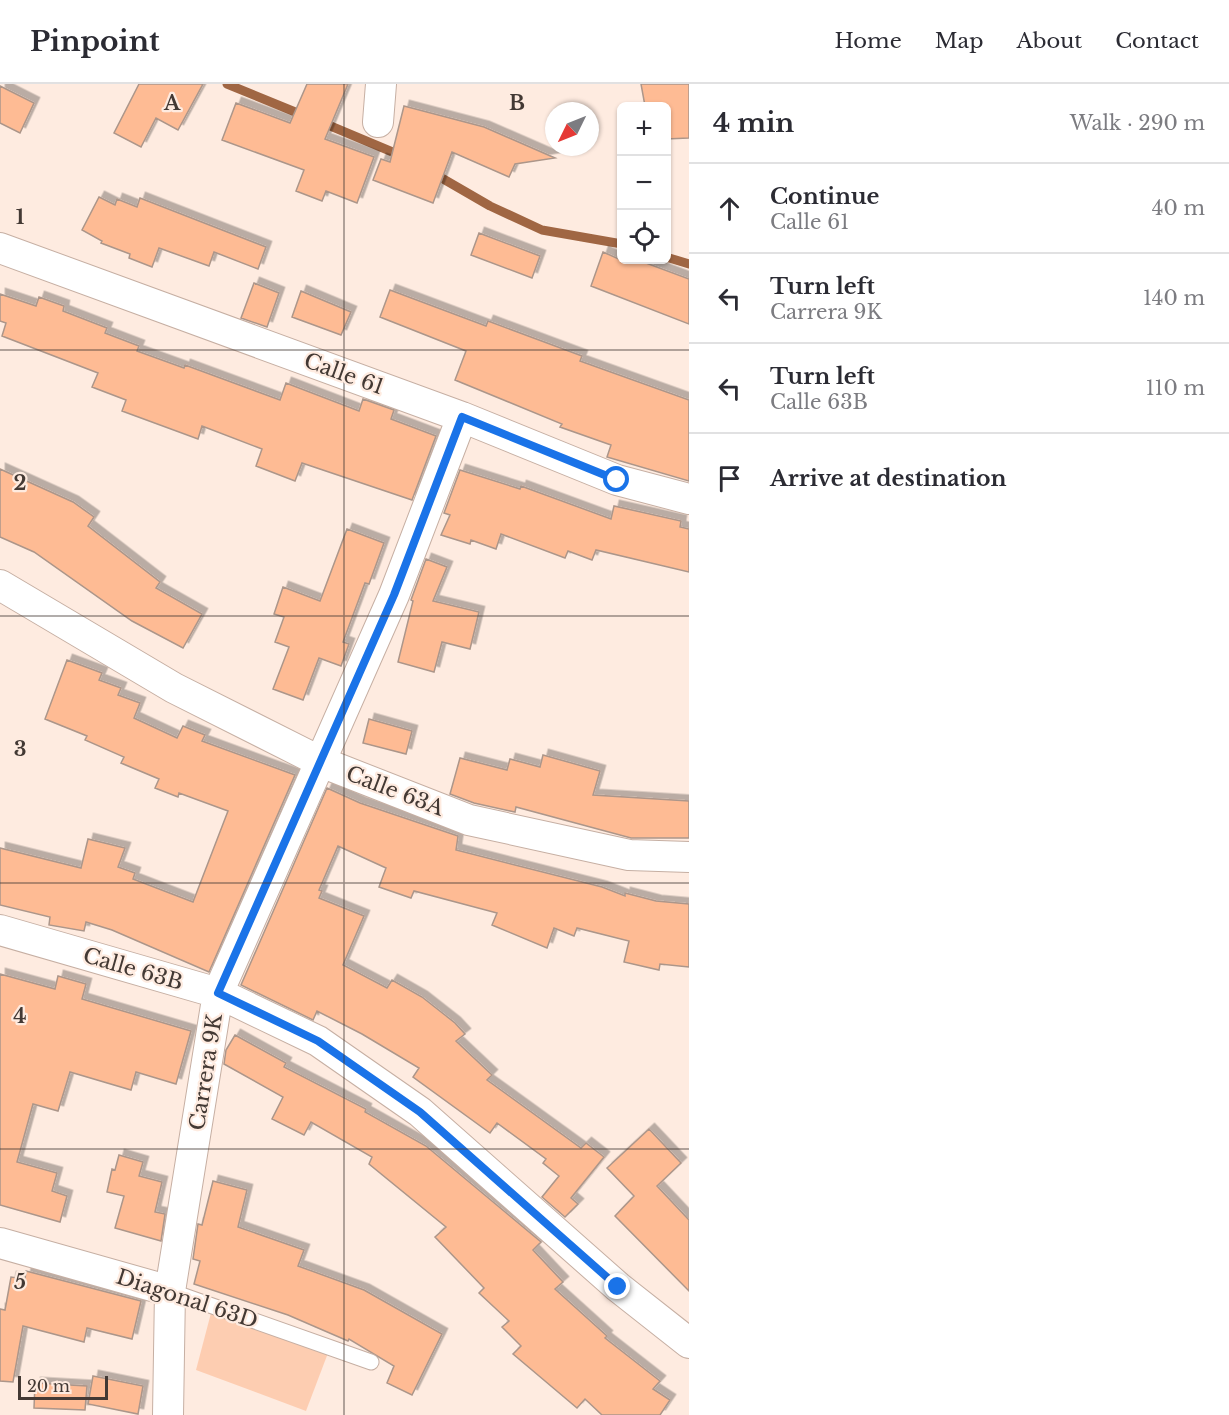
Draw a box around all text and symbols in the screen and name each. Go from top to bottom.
text: Pinpoint [30,24,160,59]
text: Home [835,28,902,54]
text: Map [935,28,983,54]
text: About [1016,28,1082,54]
text: Contact [1115,28,1199,54]
text: A [163,91,181,115]
text: B [509,91,525,115]
north arrow [545,102,599,156]
map controls [617,102,671,264]
button: + [617,102,671,156]
text: 4 min [713,107,794,139]
text: Walk · 290 m [1070,111,1205,135]
button: − [617,156,671,210]
text: Continue [770,183,879,210]
icon: ahead [713,192,746,225]
text: 40 m [1152,196,1205,220]
text: 1 [16,205,25,229]
button: locate [617,210,671,264]
text: Calle 61 [770,210,849,234]
text: Turn left [770,273,875,300]
icon: left [713,282,746,315]
text: 140 m [1143,286,1205,310]
text: Carrera 9K [770,300,882,324]
street label: Calle 61 [301,348,387,400]
text: Turn left [770,363,875,390]
icon: left [713,372,746,405]
text: 110 m [1146,376,1205,400]
text: Calle 63B [770,390,868,414]
icon: arrive [713,462,746,495]
text: Arrive at destination [770,465,1007,492]
route start [603,466,629,492]
text: 2 [13,471,27,495]
text: 3 [14,737,26,761]
street label: Calle 63A [342,760,448,822]
street label: Calle 63B [80,942,186,996]
text: 4 [13,1004,27,1028]
street label: Carrera 9K [184,1011,228,1132]
street label: Diagonal 63D [113,1264,261,1334]
text: 5 [14,1270,26,1294]
route end [604,1273,630,1299]
scale bar [18,1373,108,1400]
text: 20 m [27,1376,70,1396]

